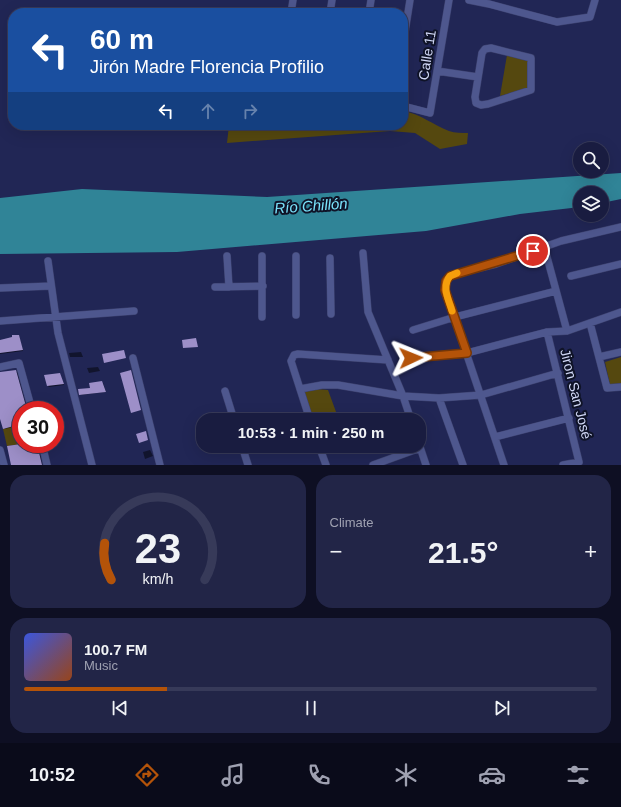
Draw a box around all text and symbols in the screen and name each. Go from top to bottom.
icon: left [24,24,76,76]
text: 60 m [90,24,154,55]
street label: Calle 11 [415,29,439,81]
text: Jirón Madre Florencia Profilio [90,57,324,77]
icon: left [155,100,177,122]
icon: ahead [197,100,219,122]
icon: right [239,100,261,122]
map controls [573,142,609,222]
button: search [573,142,609,178]
button: layers [573,186,609,222]
water label: Río Chillón [274,194,348,217]
pin [516,234,550,268]
icon: arrive [522,240,544,262]
position arrow [390,337,432,379]
street label: Jiron San José [557,347,595,441]
speed limit sign: 30 [12,401,64,453]
text: 10:53 · 1 min · 250 m [238,424,384,441]
text: Climate [330,515,374,530]
text: 23 [135,524,181,571]
text: 21.5° [428,536,498,569]
text: − [330,539,342,564]
text: + [584,539,597,564]
text: km/h [142,570,173,586]
text: 100.7 FM [84,641,147,658]
text: Music [84,658,118,673]
icon: previous [109,697,131,719]
icon: pause [300,697,322,719]
icon: next [491,697,513,719]
icon: directions [133,761,161,789]
icon: music [219,761,247,789]
icon: phone [305,761,333,789]
icon: climate [392,761,420,789]
icon: car [478,761,506,789]
icon: filters [564,761,592,789]
text: 10:52 [29,765,75,785]

